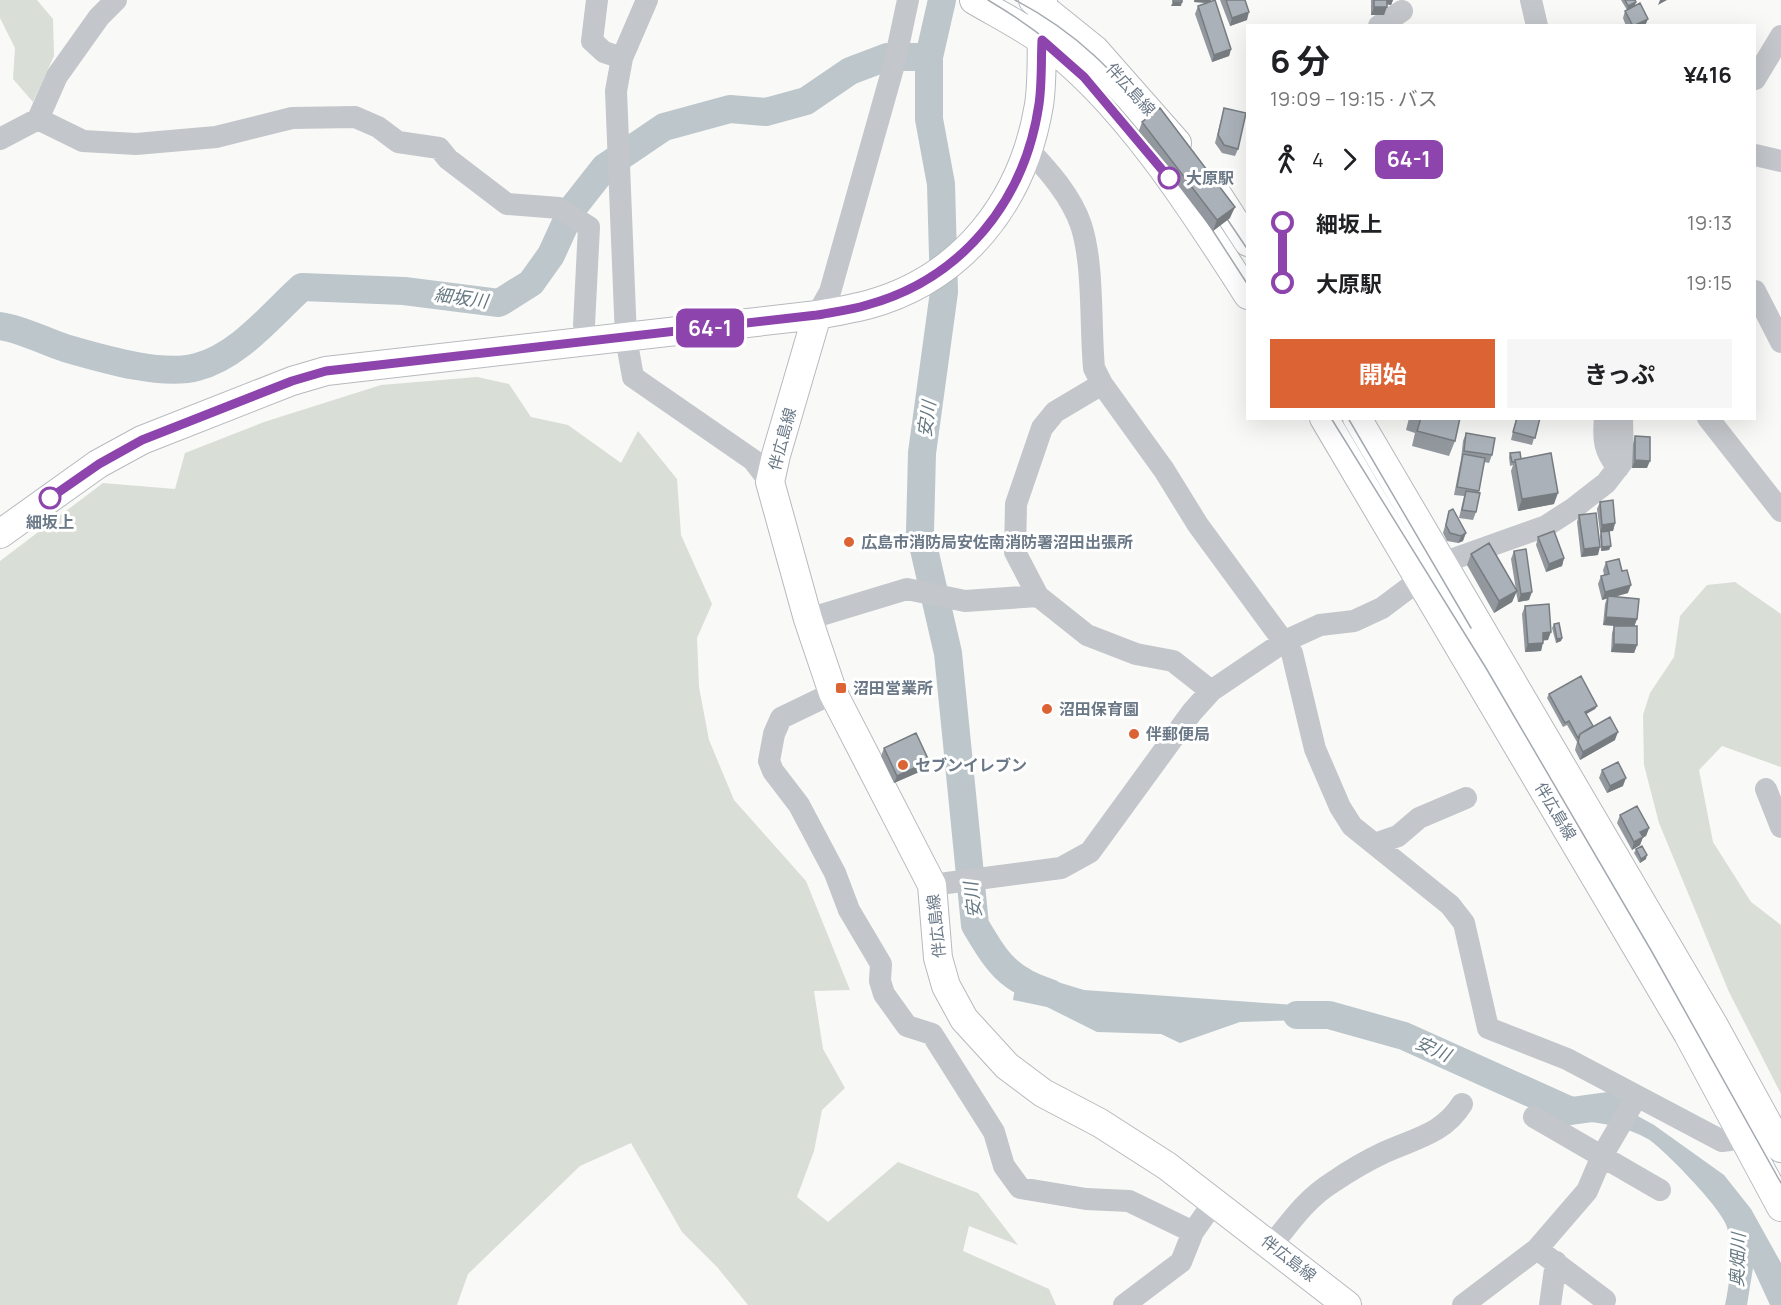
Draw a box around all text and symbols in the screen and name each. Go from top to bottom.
text: 6 分 [1270,38,1330,83]
street label: 伴広島線 [1101,58,1161,120]
text: ¥416 [1683,60,1732,90]
text: 19:09 – 19:15 · バス [1270,85,1438,112]
icon: walk [1270,143,1303,176]
icon: forward [1333,143,1366,176]
text: 64-1 [1387,145,1431,173]
text: 4 [1312,146,1324,173]
marker: 大原駅 [1158,167,1180,189]
place label: 大原駅 [1186,167,1234,189]
text: 細坂上 [1316,209,1382,239]
text: 19:13 [1687,209,1732,236]
text: 大原駅 [1316,269,1382,299]
text: 19:15 [1686,269,1732,296]
water label: 細坂川 [433,281,492,313]
line badge: 64-1 [668,308,752,348]
text: 64-1 [688,314,732,342]
button: 開始 [1270,339,1495,408]
button: きっぷ [1507,339,1732,408]
water label: 安川 [912,397,941,438]
street label: 伴広島線 [763,405,801,473]
marker: 細坂上 [39,487,61,509]
place label: 細坂上 [26,511,74,533]
place label: 広島市消防局安佐南消防署沼田出張所 [861,531,1133,553]
marker: 広島市消防局安佐南消防署沼田出張所 [842,535,856,549]
place label: 沼田営業所 [853,677,933,699]
marker: 沼田営業所 [834,681,848,695]
place label: 沼田保育園 [1059,698,1139,720]
marker: 沼田保育園 [1040,702,1054,716]
place label: 伴郵便局 [1145,723,1210,745]
marker: 伴郵便局 [1127,727,1141,741]
place label: セブンイレブン [915,754,1027,776]
marker: セブンイレブン [896,758,910,772]
street label: 伴広島線 [1530,778,1582,844]
water label: 安川 [958,879,986,919]
street label: 伴広島線 [922,893,950,959]
water label: 安川 [1412,1030,1457,1067]
street label: 伴広島線 [1257,1230,1321,1286]
water label: 奥畑川 [1724,1231,1750,1287]

